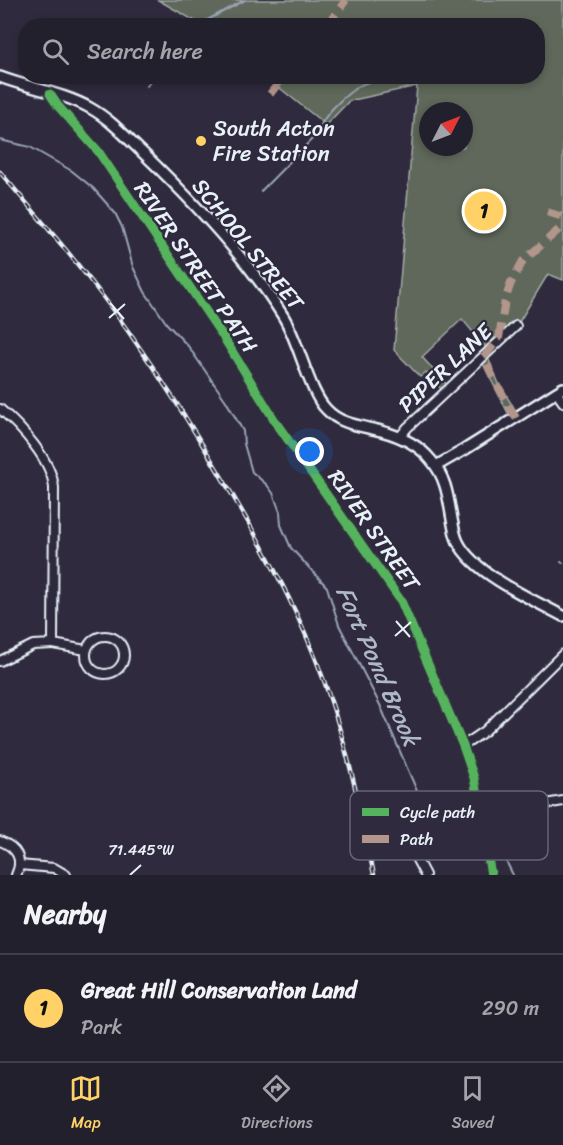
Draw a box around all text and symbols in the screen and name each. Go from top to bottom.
search box [18,18,545,84]
text: Search here [87,32,203,71]
icon: search [39,35,72,68]
north arrow [419,102,473,156]
place label: South Acton Fire Station [213,109,335,173]
marker: South Acton Fire Station [194,134,208,148]
street label: SCHOOL STREET [182,169,315,320]
street label: RIVER STREET PATH [124,173,269,362]
pin: 1 [464,188,504,234]
street label: PIPER LANE [388,312,503,423]
your location [295,437,324,466]
street label: RIVER STREET [317,461,432,601]
water label: Fort Pond Brook [324,579,433,754]
legend [350,791,548,860]
text: Cycle path [400,798,475,827]
text: Path [400,825,433,854]
text: 71.445°W [108,837,174,863]
text: Nearby [24,891,106,937]
text: Great Hill Conservation Land [81,971,357,1010]
text: 1 [39,991,48,1026]
text: 290 m [482,991,539,1026]
text: Park [81,1010,122,1045]
tab: Map [69,1072,102,1137]
tab: Directions [241,1072,313,1137]
tab: Saved [451,1072,494,1137]

